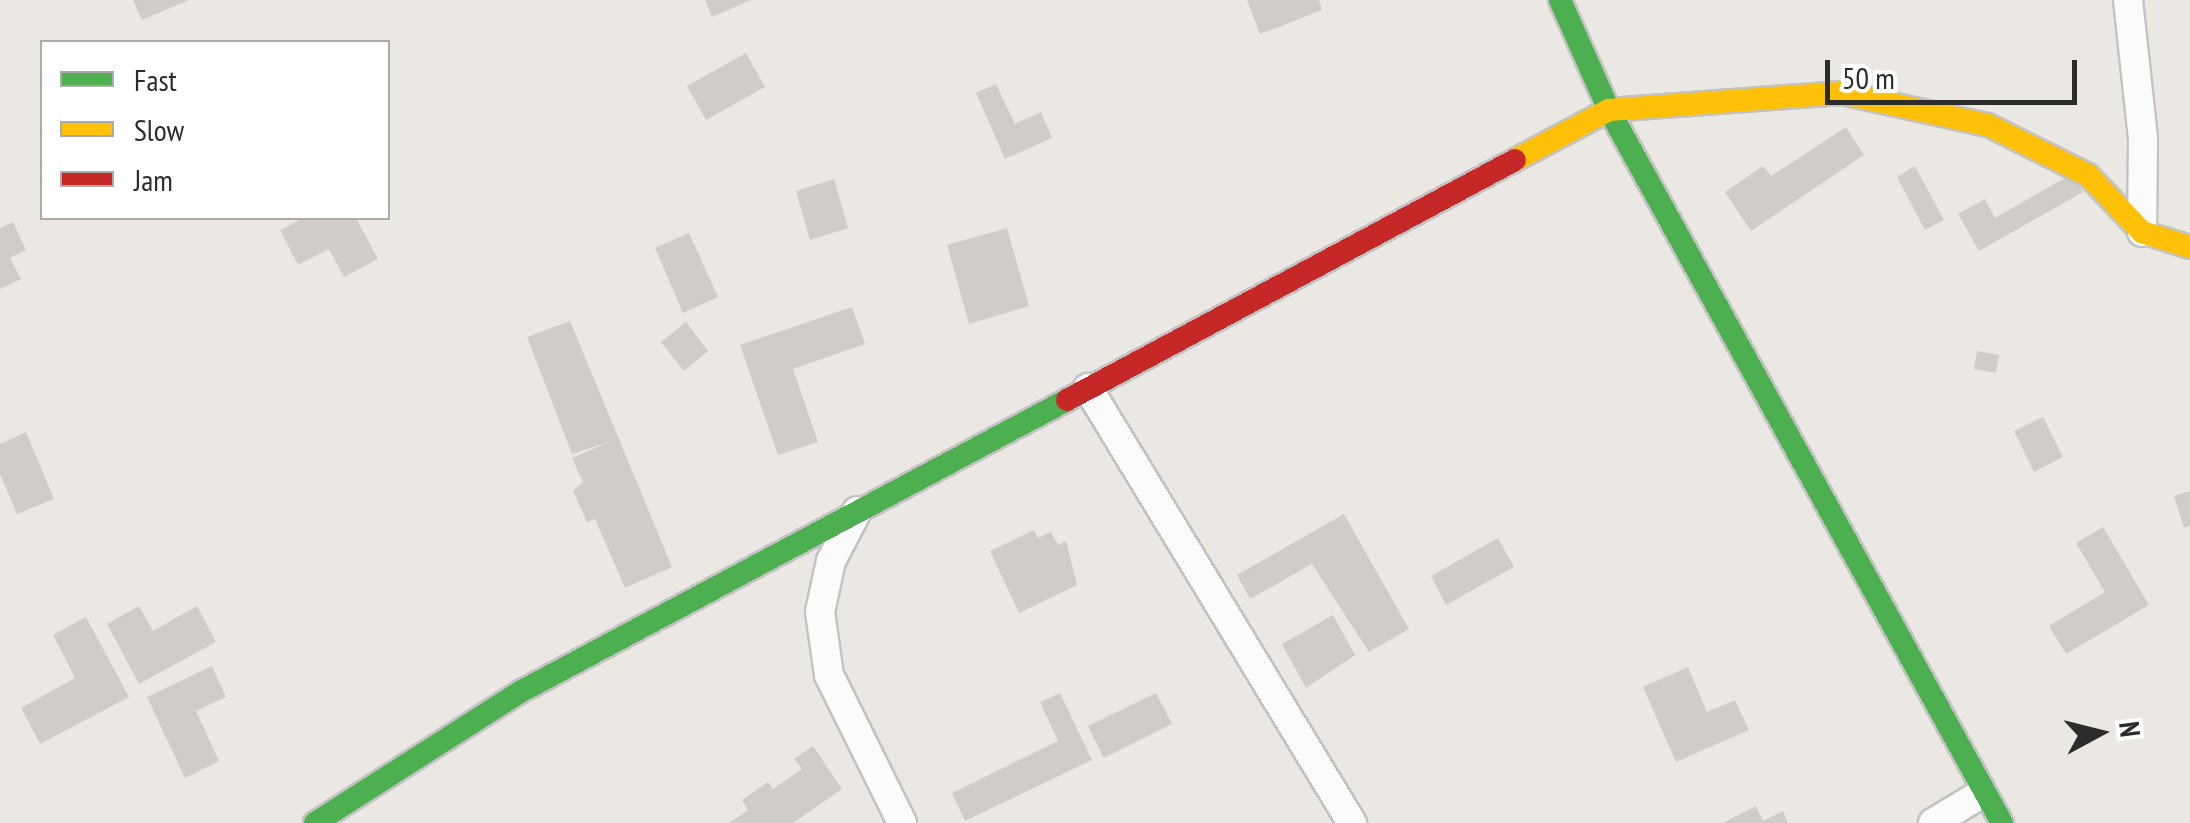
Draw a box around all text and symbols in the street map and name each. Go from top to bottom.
legend [40,40,390,220]
scale bar [1830,40,2082,102]
text: 50 m [1842,58,1895,97]
text: Fast [134,60,177,99]
text: Slow [134,110,184,149]
text: Jam [134,160,173,199]
north arrow [2050,683,2150,783]
text: N [2111,720,2150,739]

